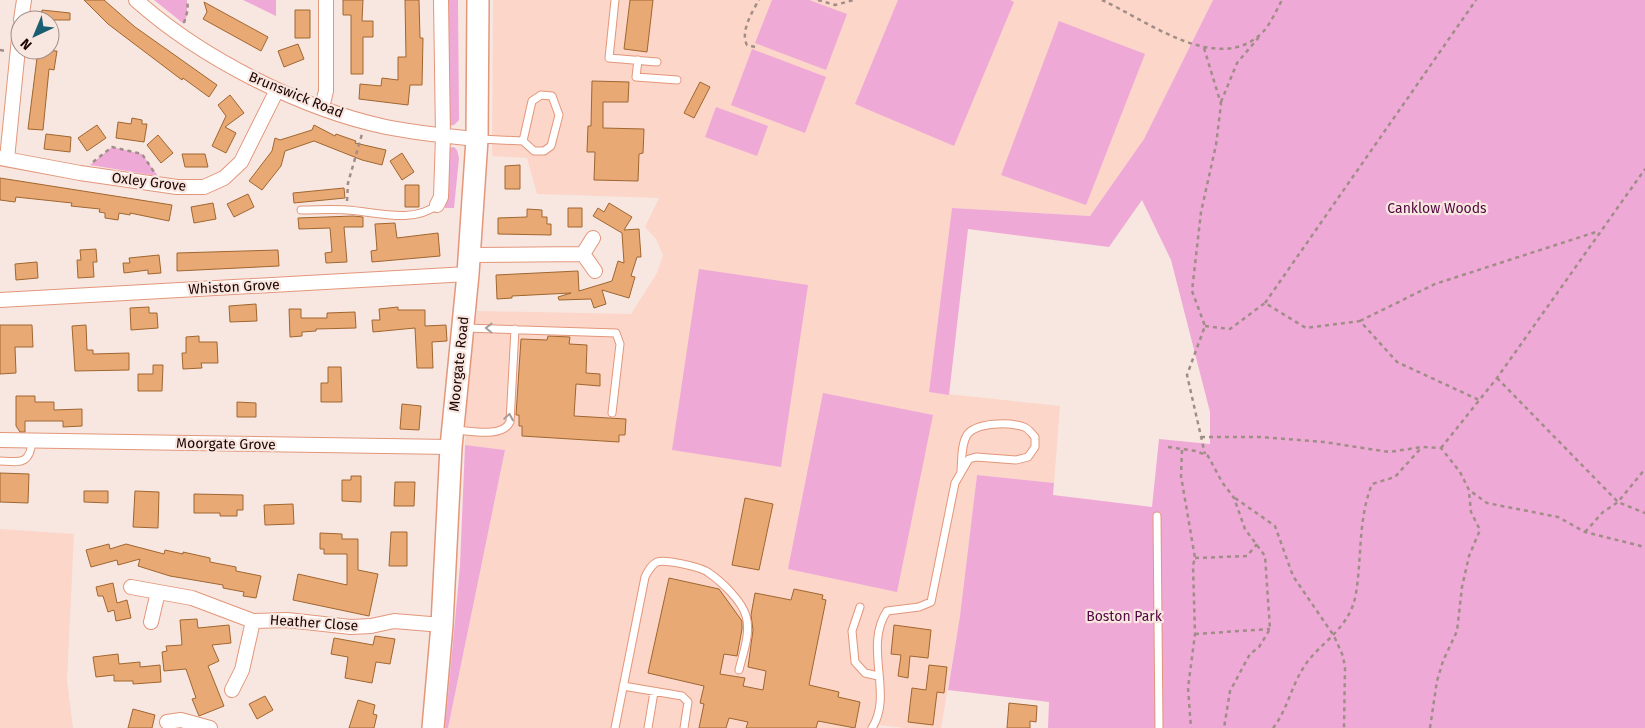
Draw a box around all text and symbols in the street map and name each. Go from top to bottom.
north arrow [10,10,60,60]
text: N [17,35,36,53]
street label: Brunswick Road [246,68,346,122]
street label: Oxley Grove [111,169,187,195]
park label: Canklow Woods [1387,200,1487,217]
street label: Whiston Grove [188,276,280,298]
street label: Moorgate Road [446,316,472,412]
one-way arrow [485,323,492,333]
one-way arrow [504,413,514,422]
street label: Moorgate Grove [176,435,276,453]
park label: Boston Park [1086,608,1163,625]
street label: Heather Close [269,611,359,635]

